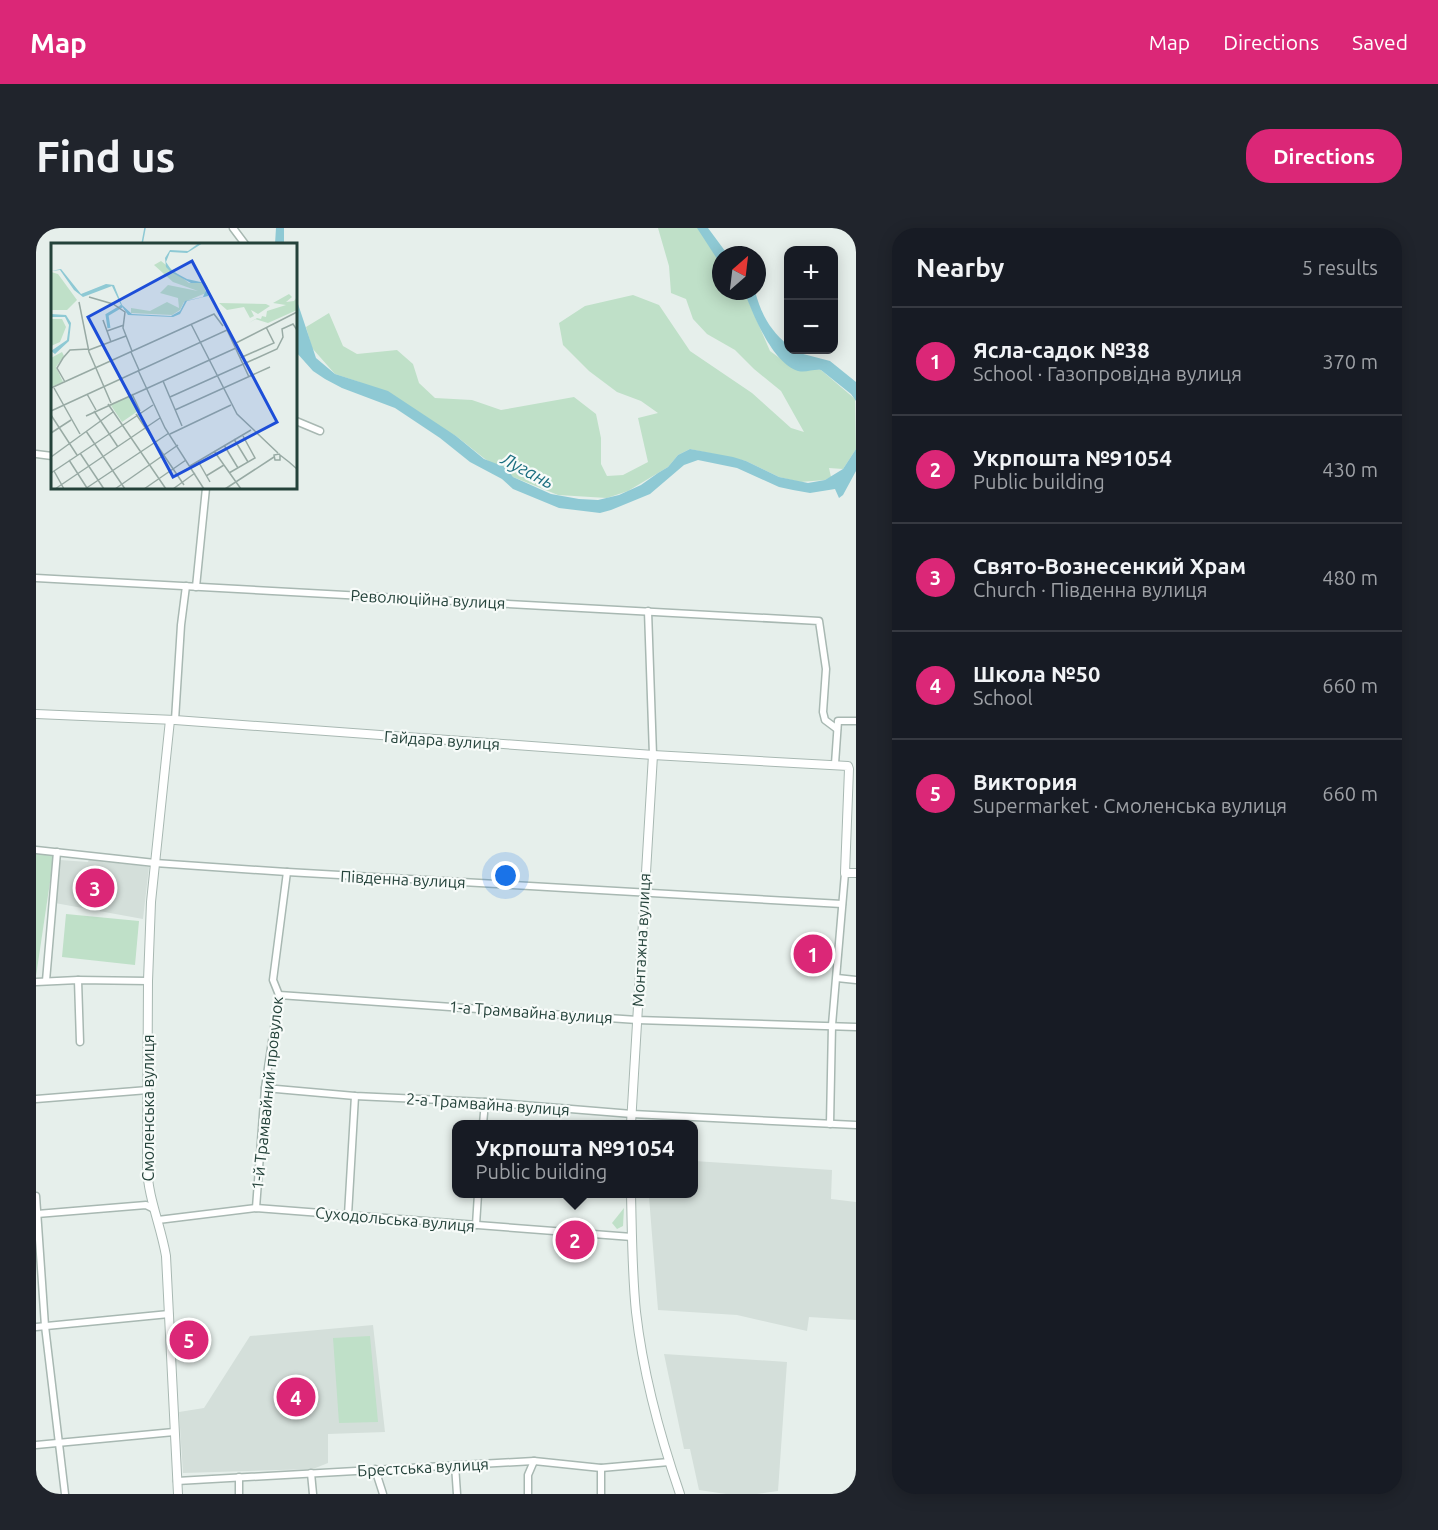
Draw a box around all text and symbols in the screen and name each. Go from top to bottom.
text: Map [30,27,87,58]
text: Map [1149,30,1190,54]
text: Directions [1223,30,1319,54]
text: Saved [1352,30,1408,54]
button: Directions [1246,129,1402,183]
text: Find us [36,133,175,180]
inset map [51,243,297,489]
north arrow [712,246,766,300]
map controls [784,246,838,354]
button: + [784,246,838,300]
text: Nearby [916,253,1004,282]
text: 5 results [1302,256,1378,279]
button: − [784,300,838,354]
text: Ясла-садок №38 [973,337,1150,362]
text: 1 [930,350,941,373]
text: 370 m [1322,350,1378,373]
text: School · Газопровідна вулиця [973,362,1242,385]
text: Укрпошта №91054 [973,445,1172,470]
water label: Лугань [497,447,558,492]
text: 2 [930,458,941,481]
text: 430 m [1322,458,1378,481]
text: Public building [973,470,1105,493]
text: Свято-Вознесенкий Храм [973,553,1246,578]
text: 3 [930,566,941,589]
text: 480 m [1322,566,1378,589]
text: Church · Південна вулиця [973,578,1207,601]
street label: Революційна вулиця [350,586,506,612]
text: Школа №50 [973,661,1100,686]
text: 4 [930,674,941,697]
text: 660 m [1322,674,1378,697]
text: School [973,686,1033,709]
street label: Гайдара вулиця [383,727,501,753]
text: Виктория [973,769,1077,794]
text: 5 [930,782,941,805]
text: 660 m [1322,782,1378,805]
text: Supermarket · Смоленська вулиця [973,794,1287,817]
your location [491,861,520,890]
pin: 3 [76,866,114,910]
street label: Південна вулиця [340,867,466,891]
street label: Монтажна вулиця [629,873,653,1007]
pin: 1 [794,932,832,976]
street label: 1-й Трамвайний провулок [248,996,286,1190]
street label: 1-а Трамвайна вулиця [449,997,613,1027]
street label: Смоленська вулиця [139,1034,157,1182]
street label: 2-а Трамвайна вулиця [406,1089,570,1119]
popup [452,1120,698,1198]
text: Укрпошта №91054 [476,1135,674,1160]
text: Public building [476,1160,607,1183]
street label: Суходольська вулиця [314,1203,476,1235]
pin: 2 [556,1218,594,1262]
pin: 5 [170,1318,208,1362]
pin: 4 [276,1374,316,1420]
street label: Брестська вулиця [357,1455,489,1479]

